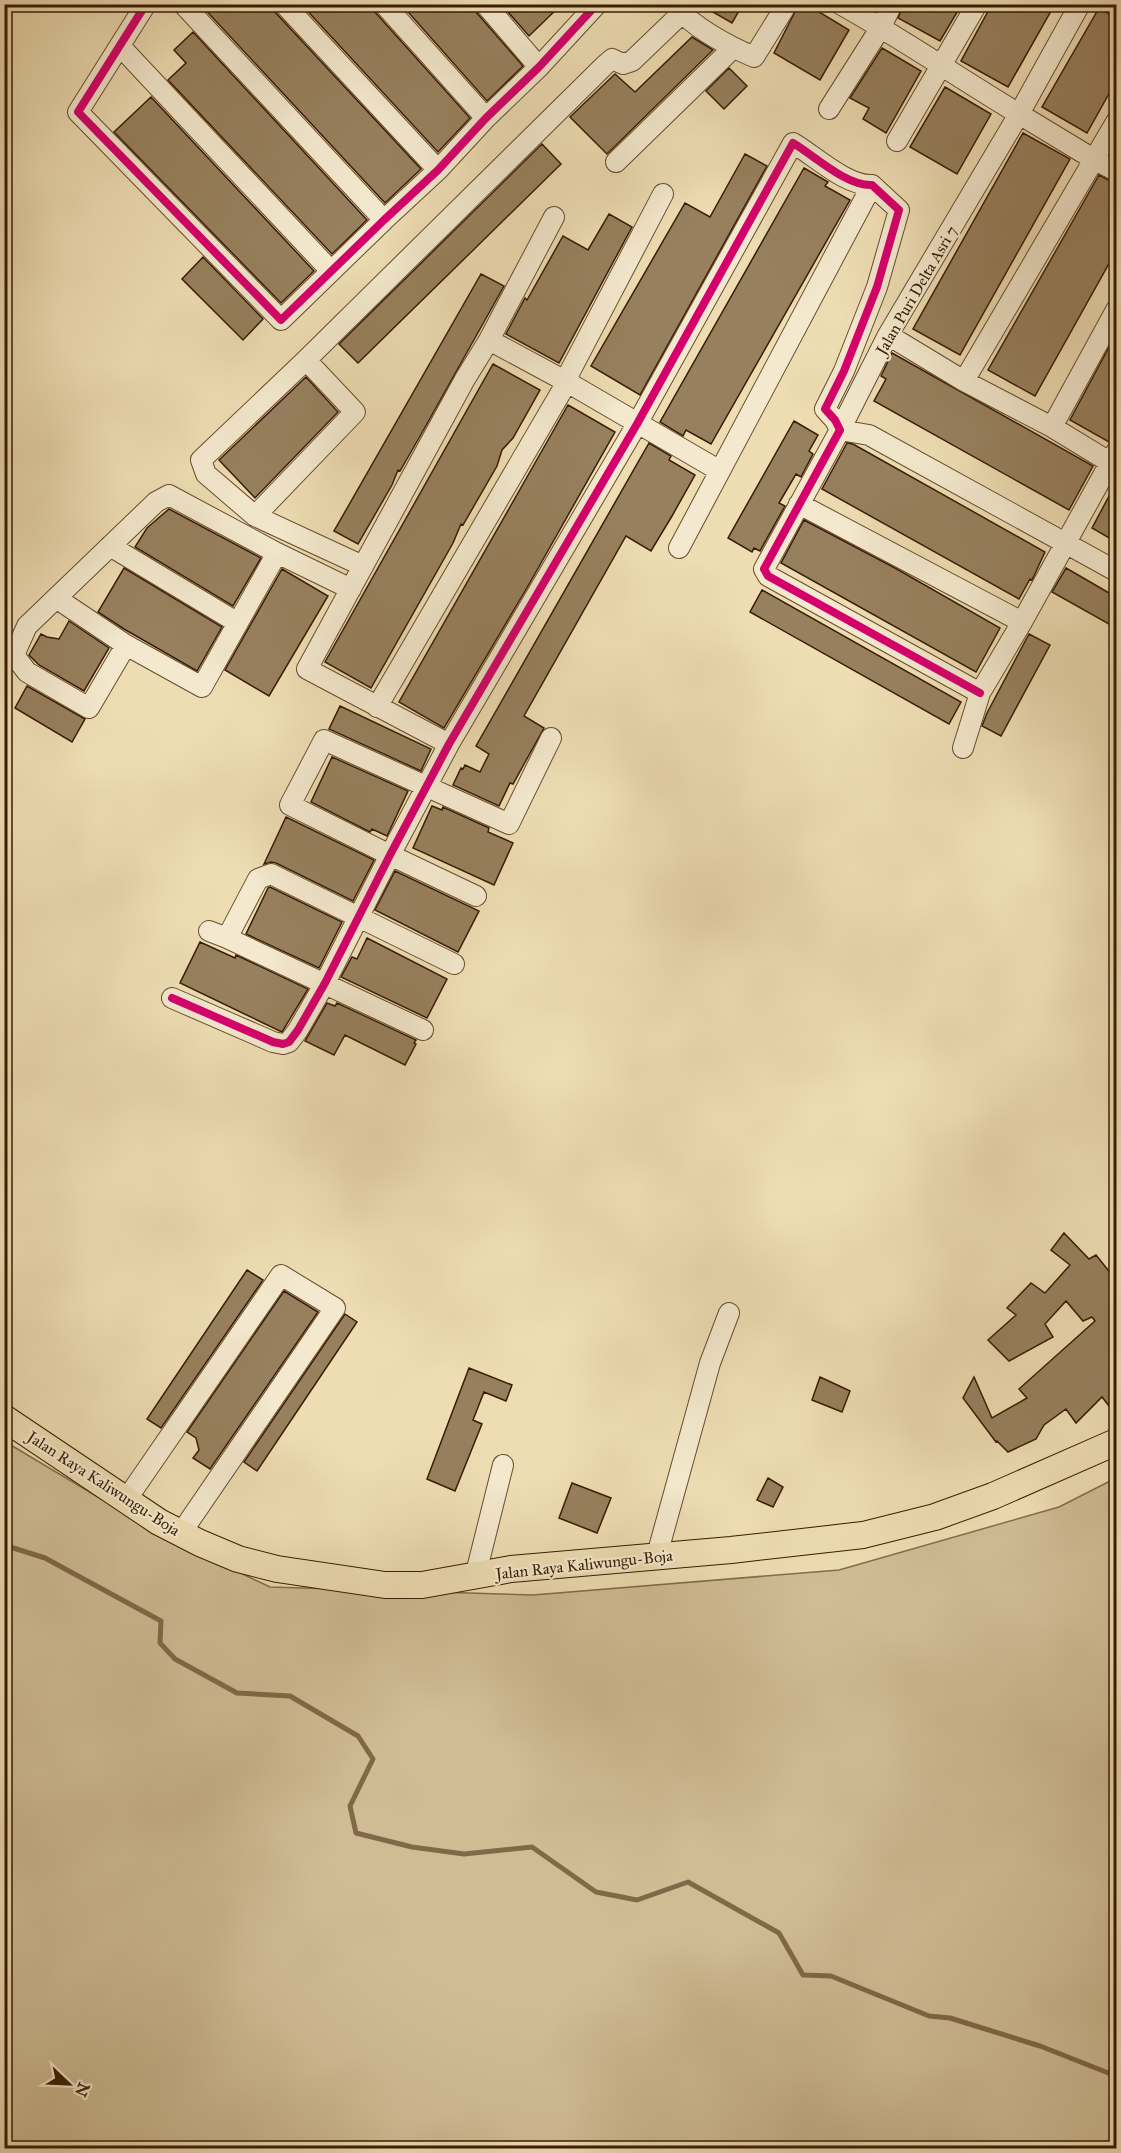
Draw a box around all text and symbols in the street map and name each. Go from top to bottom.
street label: Jalan Puri Delta Asri 7 [871,222,962,360]
street label: Jalan Raya Kaliwungu-Boja [22,1426,184,1541]
street label: Jalan Raya Kaliwungu-Boja [493,1546,674,1584]
north arrow [39,2054,99,2114]
text: N [71,2080,94,2100]

